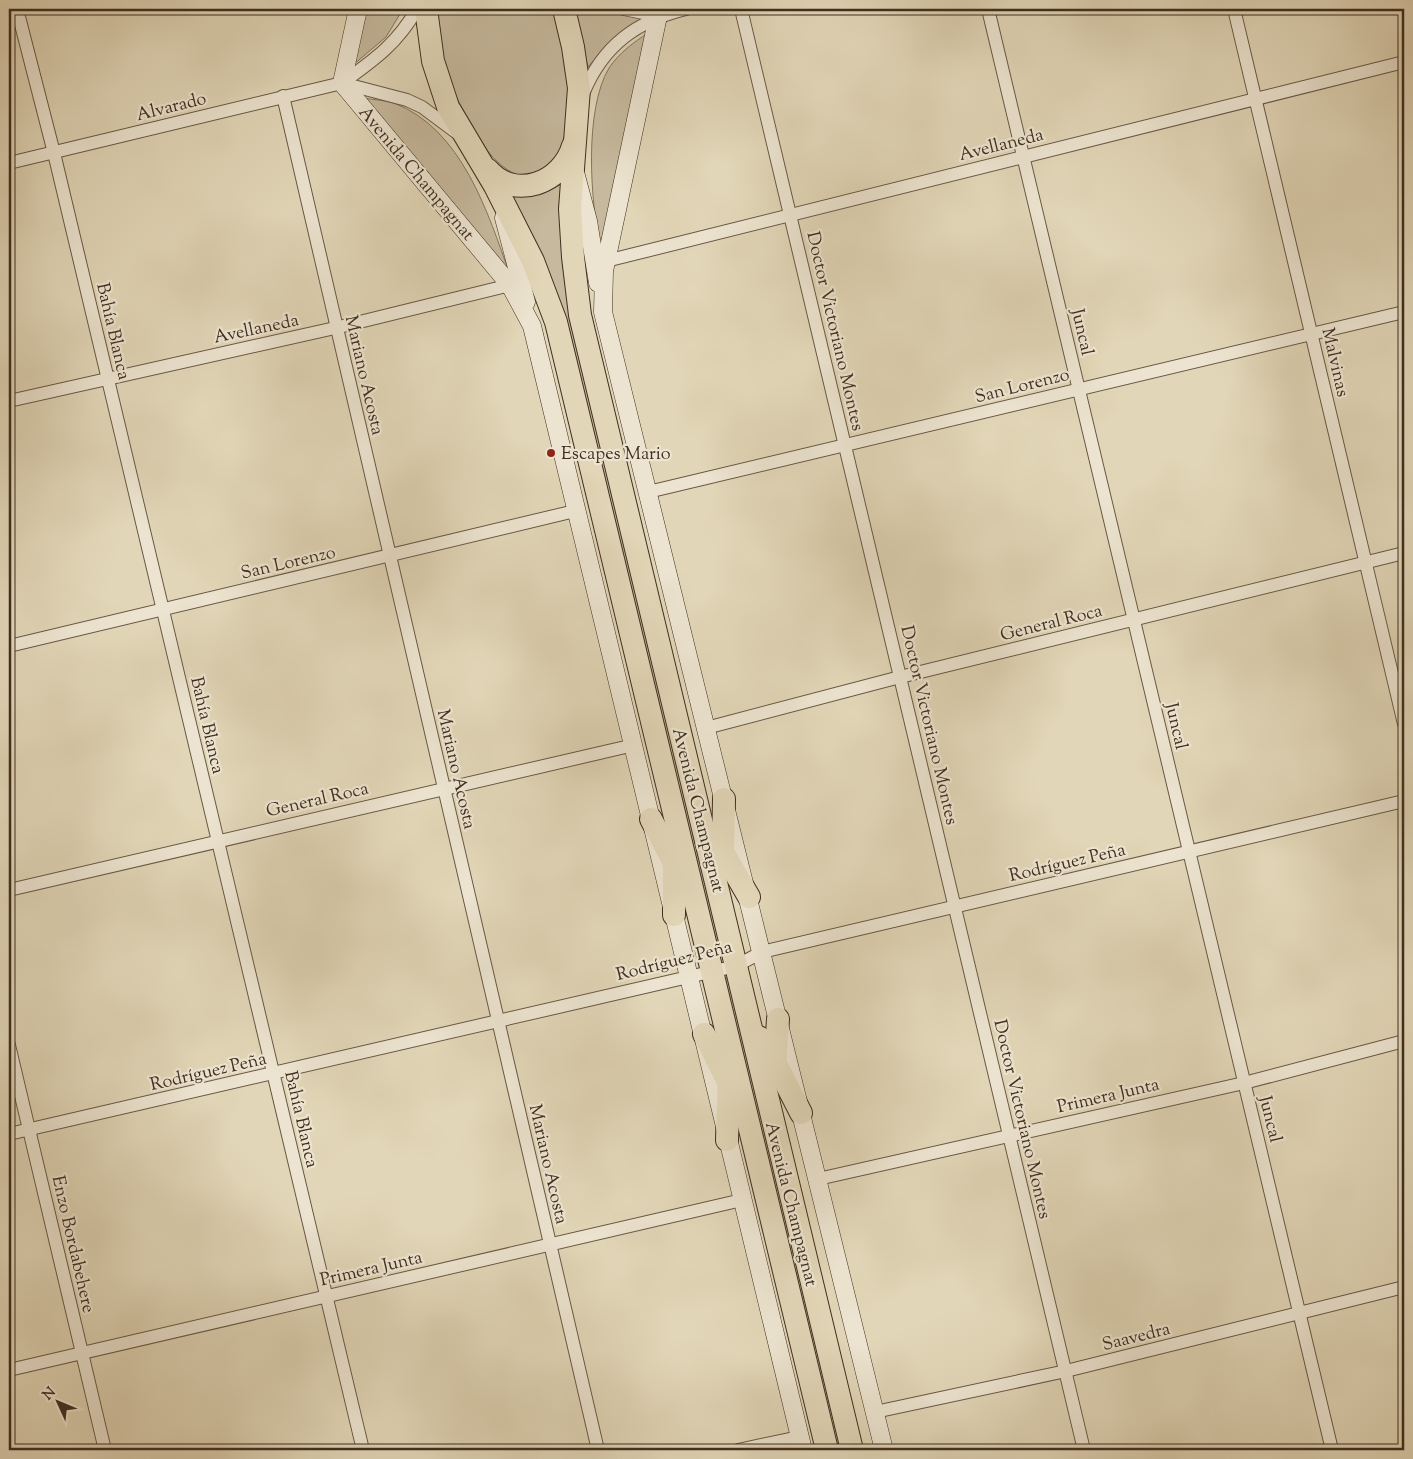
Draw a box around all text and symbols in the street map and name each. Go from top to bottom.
street label: Alvarado [134,87,209,129]
street label: Avenida Champagnat [351,101,480,247]
street label: Avellaneda [956,123,1047,169]
street label: Doctor Victoriano Montes [798,229,870,434]
street label: Bahía Blanca [88,280,136,383]
street label: Juncal [1063,305,1099,359]
street label: Avellaneda [211,308,301,352]
street label: Mariano Acosta [337,313,389,438]
street label: Malvinas [1313,325,1355,400]
street label: San Lorenzo [972,363,1073,411]
place label: Escapes Mario [561,442,671,468]
marker: Escapes Mario [545,447,557,459]
street label: San Lorenzo [238,540,339,587]
street label: General Roca [998,599,1105,649]
street label: Doctor Victoriano Montes [892,623,964,828]
street label: Bahía Blanca [182,674,230,777]
street label: Juncal [1157,699,1193,753]
street label: Mariano Acosta [429,707,481,832]
street label: Avenida Champagnat [664,725,730,895]
street label: General Roca [264,777,371,825]
street label: Rodríguez Peña [1007,838,1128,890]
street label: Rodríguez Peña [614,935,735,989]
street label: Doctor Victoriano Montes [985,1017,1057,1222]
street label: Rodríguez Peña [148,1047,269,1099]
street label: Bahía Blanca [276,1068,324,1171]
street label: Primera Junta [1055,1073,1162,1121]
street label: Juncal [1250,1092,1287,1146]
street label: Mariano Acosta [521,1102,573,1227]
street label: Avenida Champagnat [757,1119,823,1289]
street label: Enzo Bordabehere [44,1173,100,1316]
street label: Primera Junta [318,1246,425,1294]
street label: Saavedra [1100,1317,1173,1359]
north arrow [32,1376,82,1426]
text: N [39,1383,61,1405]

